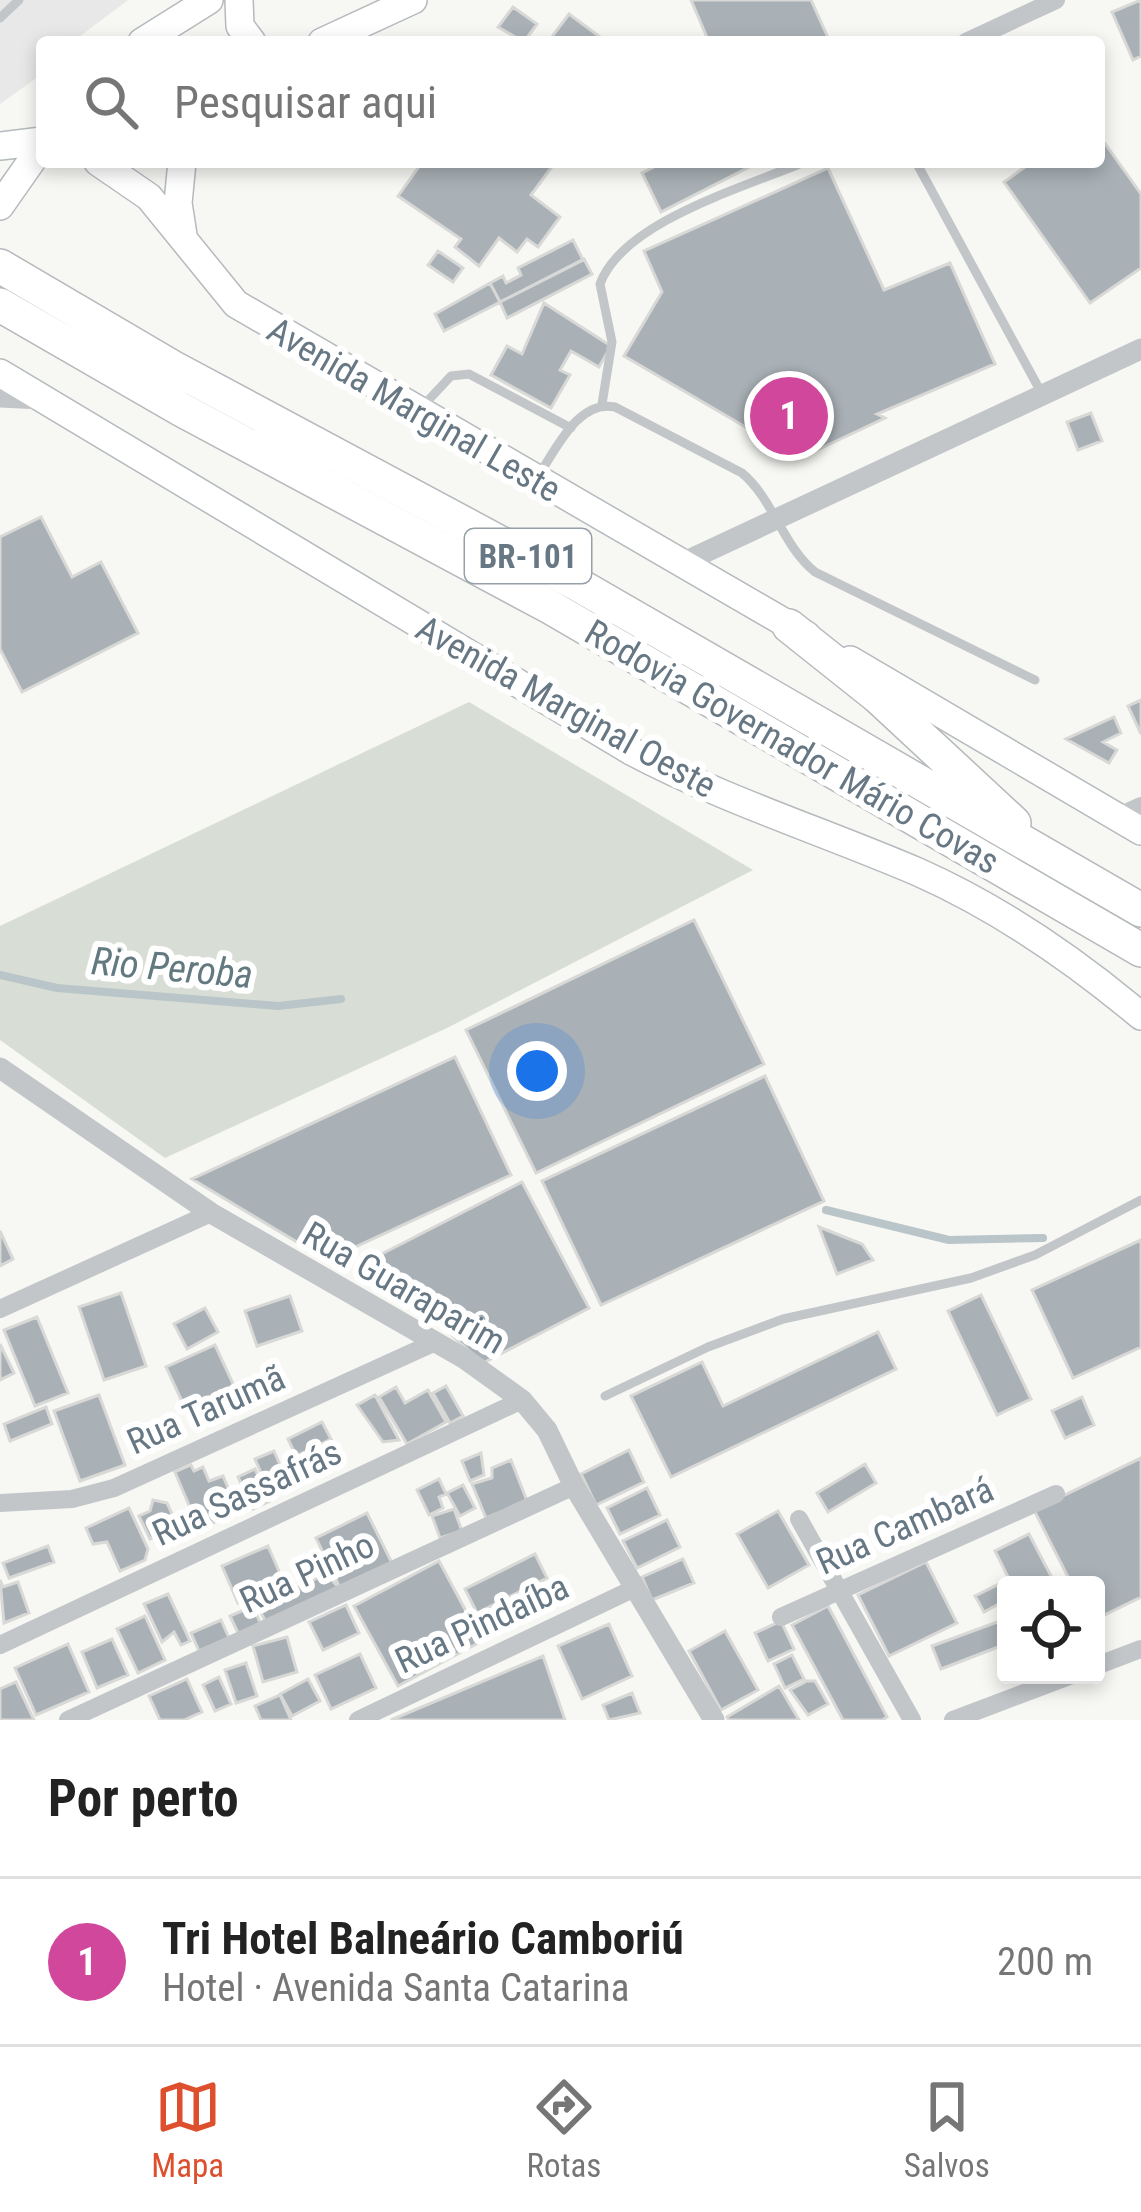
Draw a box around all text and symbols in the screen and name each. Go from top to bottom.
search box [36,36,1105,168]
icon: search [78,69,144,135]
text: Pesquisar aqui [174,76,437,129]
street label: Avenida Marginal Leste [260,309,568,511]
pin: 1 [750,371,828,461]
road number: BR-101 [465,529,591,583]
street label: Avenida Marginal Oeste [409,607,723,807]
street label: Rodovia Governador Mário Covas [578,611,1006,883]
water label: Rio Peroba [89,938,255,998]
your location [507,1041,567,1101]
street label: Rua Guaraparim [295,1213,513,1363]
street label: Rua Tarumã [121,1357,291,1463]
street label: Rua Sassafrás [146,1431,348,1555]
street label: Rua Cambará [810,1468,1000,1584]
street label: Rua Pinho [233,1524,381,1622]
street label: Rua Pindaíba [389,1566,575,1682]
map controls [997,1576,1105,1684]
button: locate [997,1576,1105,1684]
text: Por perto [48,1769,239,1828]
text: Tri Hotel Balneário Camboriú [162,1912,684,1965]
text: 1 [77,1939,97,1985]
text: 200 m [997,1939,1093,1985]
text: Hotel · Avenida Santa Catarina [162,1965,629,2011]
tab: Mapa [151,2074,224,2185]
tab: Rotas [527,2074,601,2185]
tab: Salvos [904,2074,990,2185]

